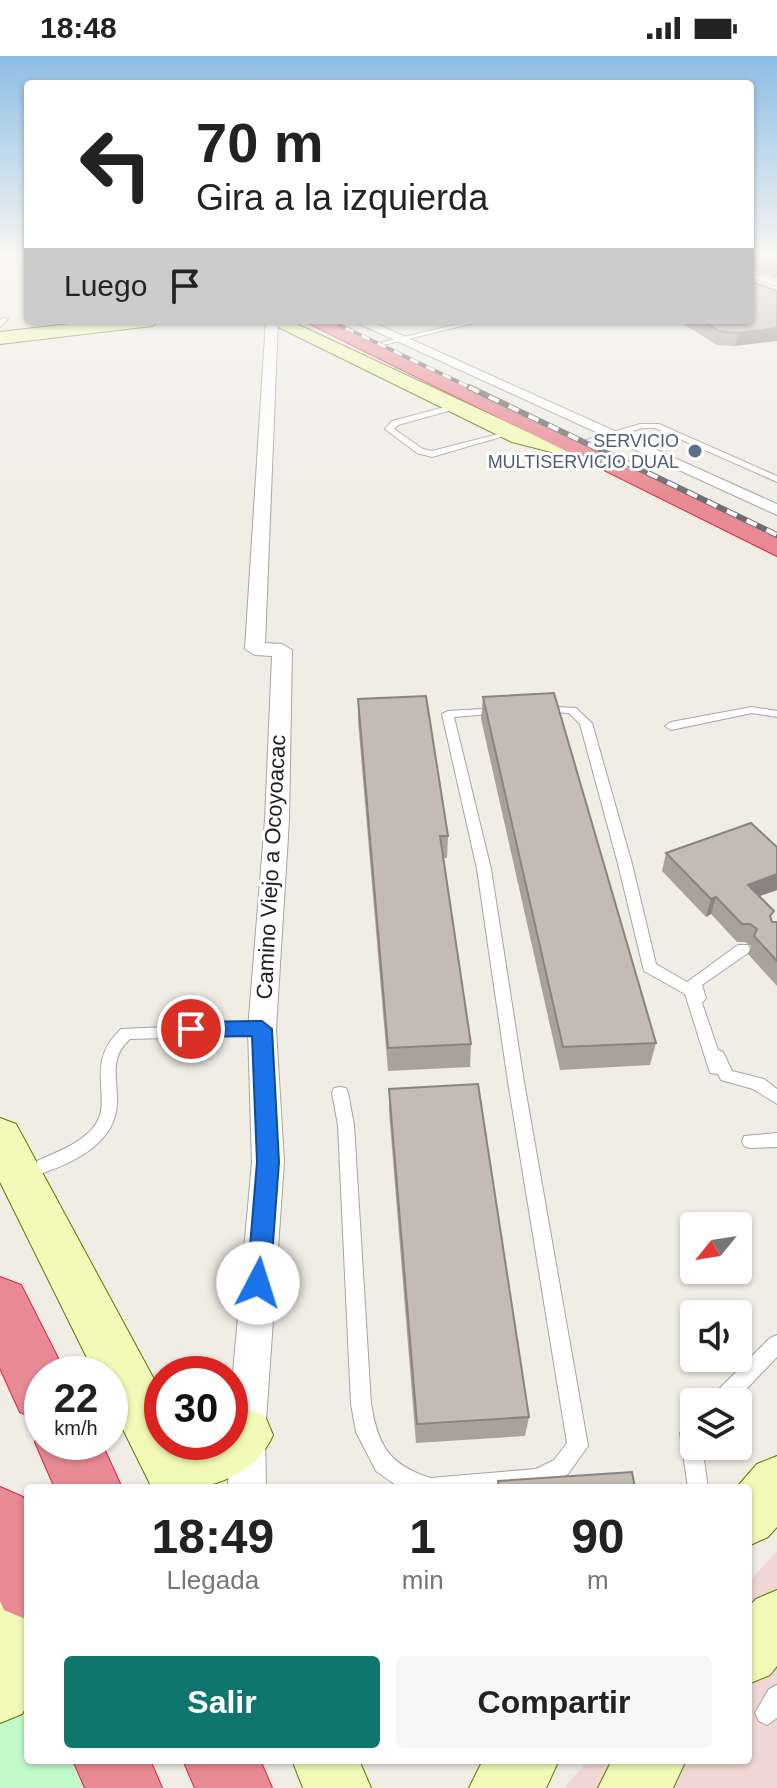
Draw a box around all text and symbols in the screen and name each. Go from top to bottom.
text: 18:48 [40,11,117,44]
text: 70 m [196,111,324,174]
icon: left [64,112,168,216]
text: Gira a la izquierda [196,177,488,218]
icon: arrive [163,264,207,308]
text: Luego [64,269,147,302]
place label: SERVICIO MULTISERVICIO DUAL [488,431,679,472]
marker: SERVICIO MULTISERVICIO DUAL [686,442,704,460]
street label: Camino Viejo a Ocoyoacac [252,734,290,1000]
pin [157,995,225,1063]
icon: arrive [169,1007,213,1051]
north arrow [680,1212,752,1284]
map controls [680,1212,752,1460]
position arrow [216,1241,300,1325]
button: sound [680,1300,752,1372]
speed limit sign: 30 [144,1356,248,1460]
text: 22 [54,1376,98,1420]
button: layers [680,1388,752,1460]
text: km/h [54,1417,98,1439]
text: 18:49 [151,1510,274,1563]
text: 1 [409,1510,436,1563]
text: 90 [571,1510,625,1563]
text: Llegada [167,1565,259,1595]
text: min [402,1565,444,1595]
text: m [587,1565,609,1595]
button: Salir [64,1656,380,1748]
button: Compartir [396,1656,712,1748]

